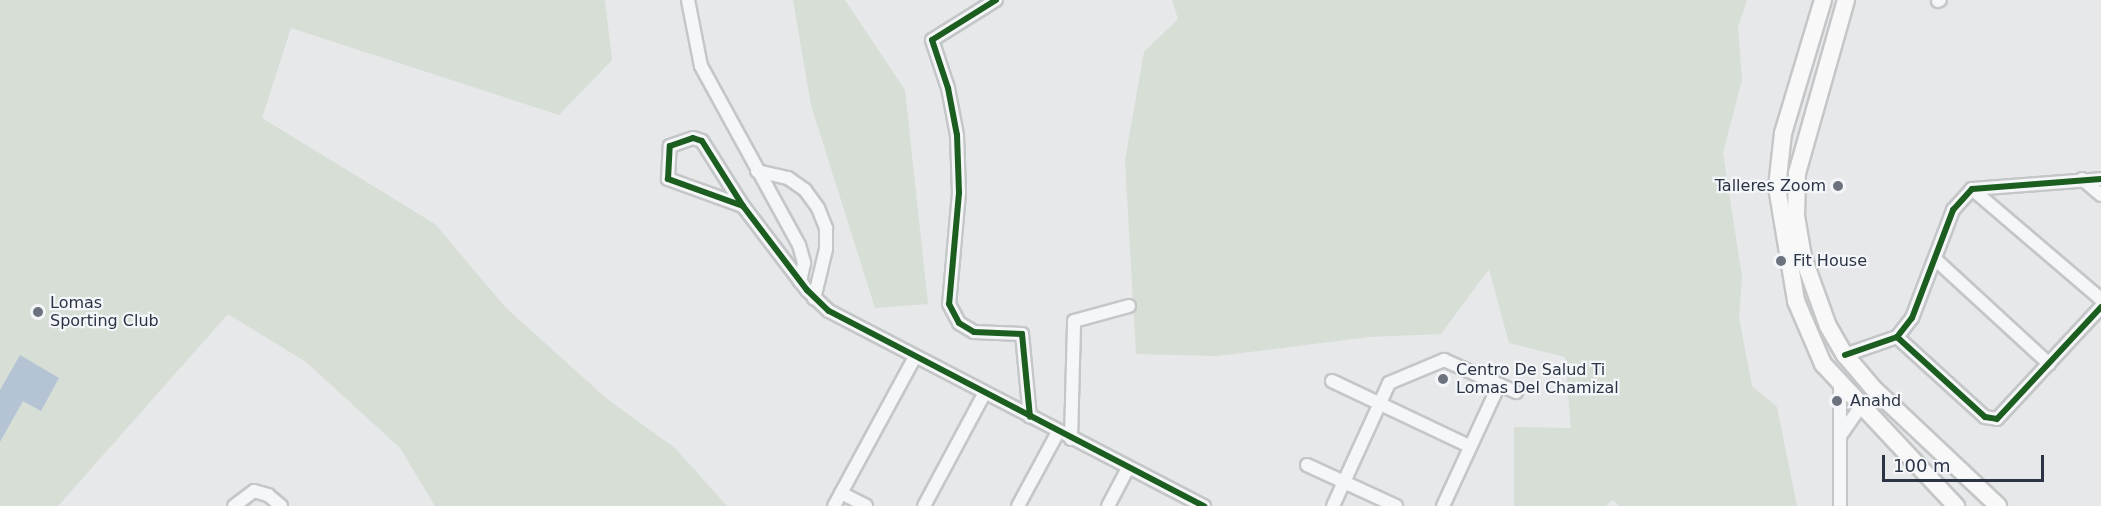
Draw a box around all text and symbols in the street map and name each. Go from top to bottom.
place label: Talleres Zoom [1715,176,1826,196]
marker: Talleres Zoom [1831,179,1845,193]
place label: Fit House [1793,251,1867,271]
marker: Fit House [1774,254,1788,268]
place label: Lomas Sporting Club [50,293,159,331]
marker: Lomas Sporting Club [31,305,45,319]
place label: Centro De Salud Ti Lomas Del Chamizal [1456,360,1619,398]
marker: Centro De Salud Ti Lomas Del Chamizal [1434,370,1452,388]
place label: Anahd [1850,391,1901,411]
marker: Anahd [1828,392,1846,410]
scale bar [1885,443,2047,481]
text: 100 m [1893,455,1951,476]

